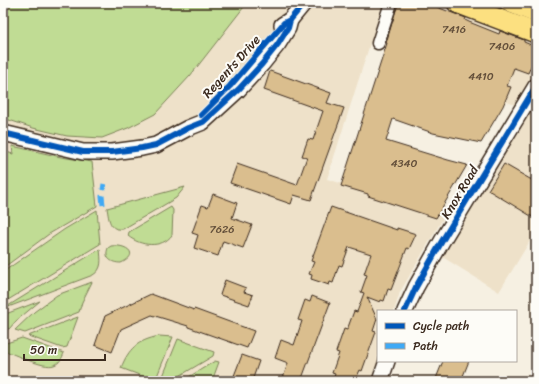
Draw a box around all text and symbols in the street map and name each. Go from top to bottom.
house number: 7416 [442,20,466,39]
street label: Regents Drive [196,29,267,103]
house number: 7406 [489,37,515,56]
house number: 4410 [468,67,494,86]
house number: 4340 [391,154,417,173]
street label: Knox Road [434,160,485,224]
house number: 7626 [209,220,235,239]
legend [377,310,517,362]
text: Cycle path [413,315,469,337]
text: Path [413,335,438,357]
scale bar [24,336,105,362]
text: 50 m [30,339,57,361]

